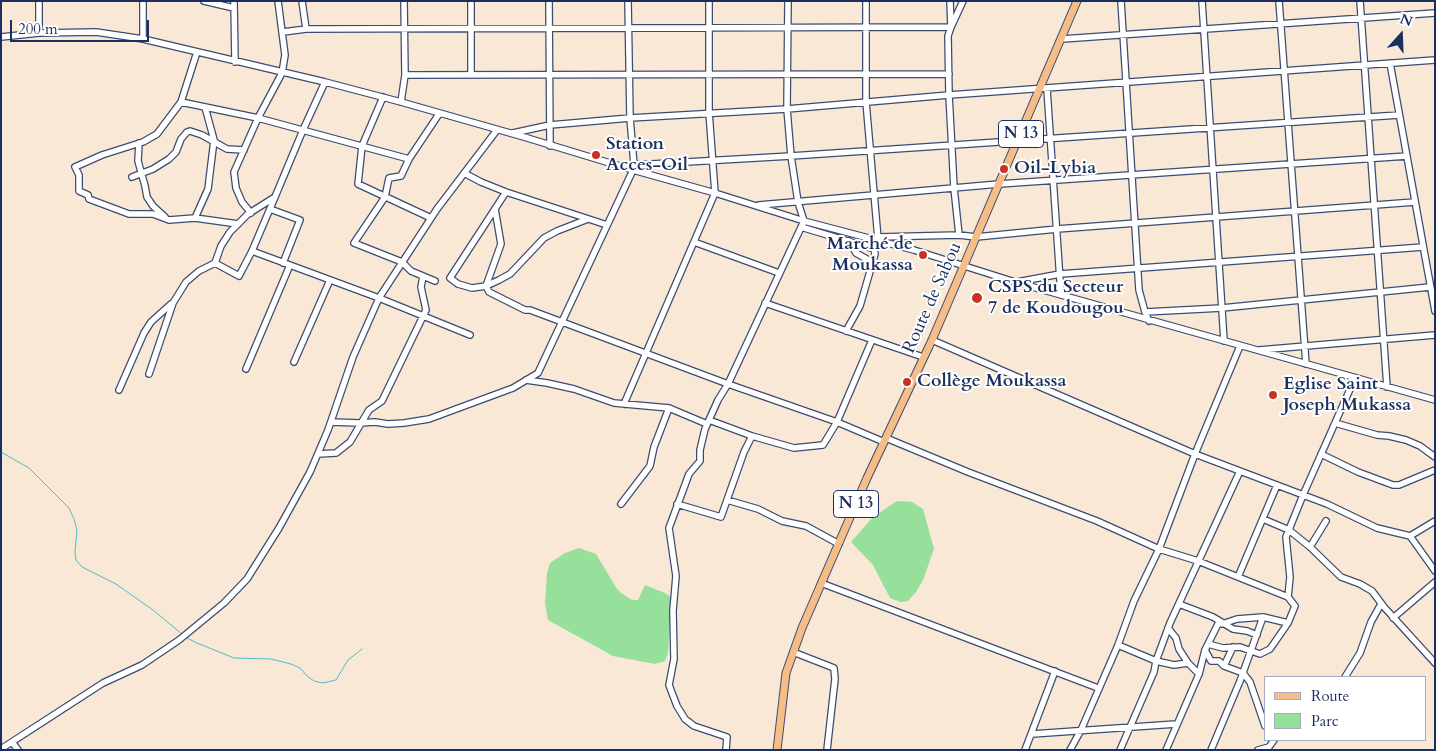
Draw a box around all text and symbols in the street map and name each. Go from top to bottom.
text: N [1397,9,1415,31]
scale bar [12,10,151,42]
north arrow [1376,10,1426,60]
text: 200 m [18,19,58,39]
road number: N 13 [998,120,1044,148]
place label: Station Acces-Oil [606,134,688,176]
marker: Station Acces-Oil [590,149,602,161]
place label: Oil-Lybia [1014,158,1096,180]
marker: Oil-Lybia [998,163,1010,175]
place label: Marché de Moukassa [827,234,913,276]
street label: Route de Sabou [899,239,967,357]
marker: Marché de Moukassa [917,249,929,261]
place label: CSPS du Secteur 7 de Koudougou [988,277,1124,320]
marker: CSPS du Secteur 7 de Koudougou [970,291,984,305]
place label: Collège Moukassa [917,371,1066,393]
place label: Eglise Saint Joseph Mukassa [1283,374,1411,416]
marker: Collège Moukassa [901,376,913,388]
marker: Eglise Saint Joseph Mukassa [1267,389,1279,401]
road number: N 13 [834,490,878,518]
legend [1264,676,1426,741]
text: Route [1311,686,1349,706]
text: Parc [1311,711,1339,731]

